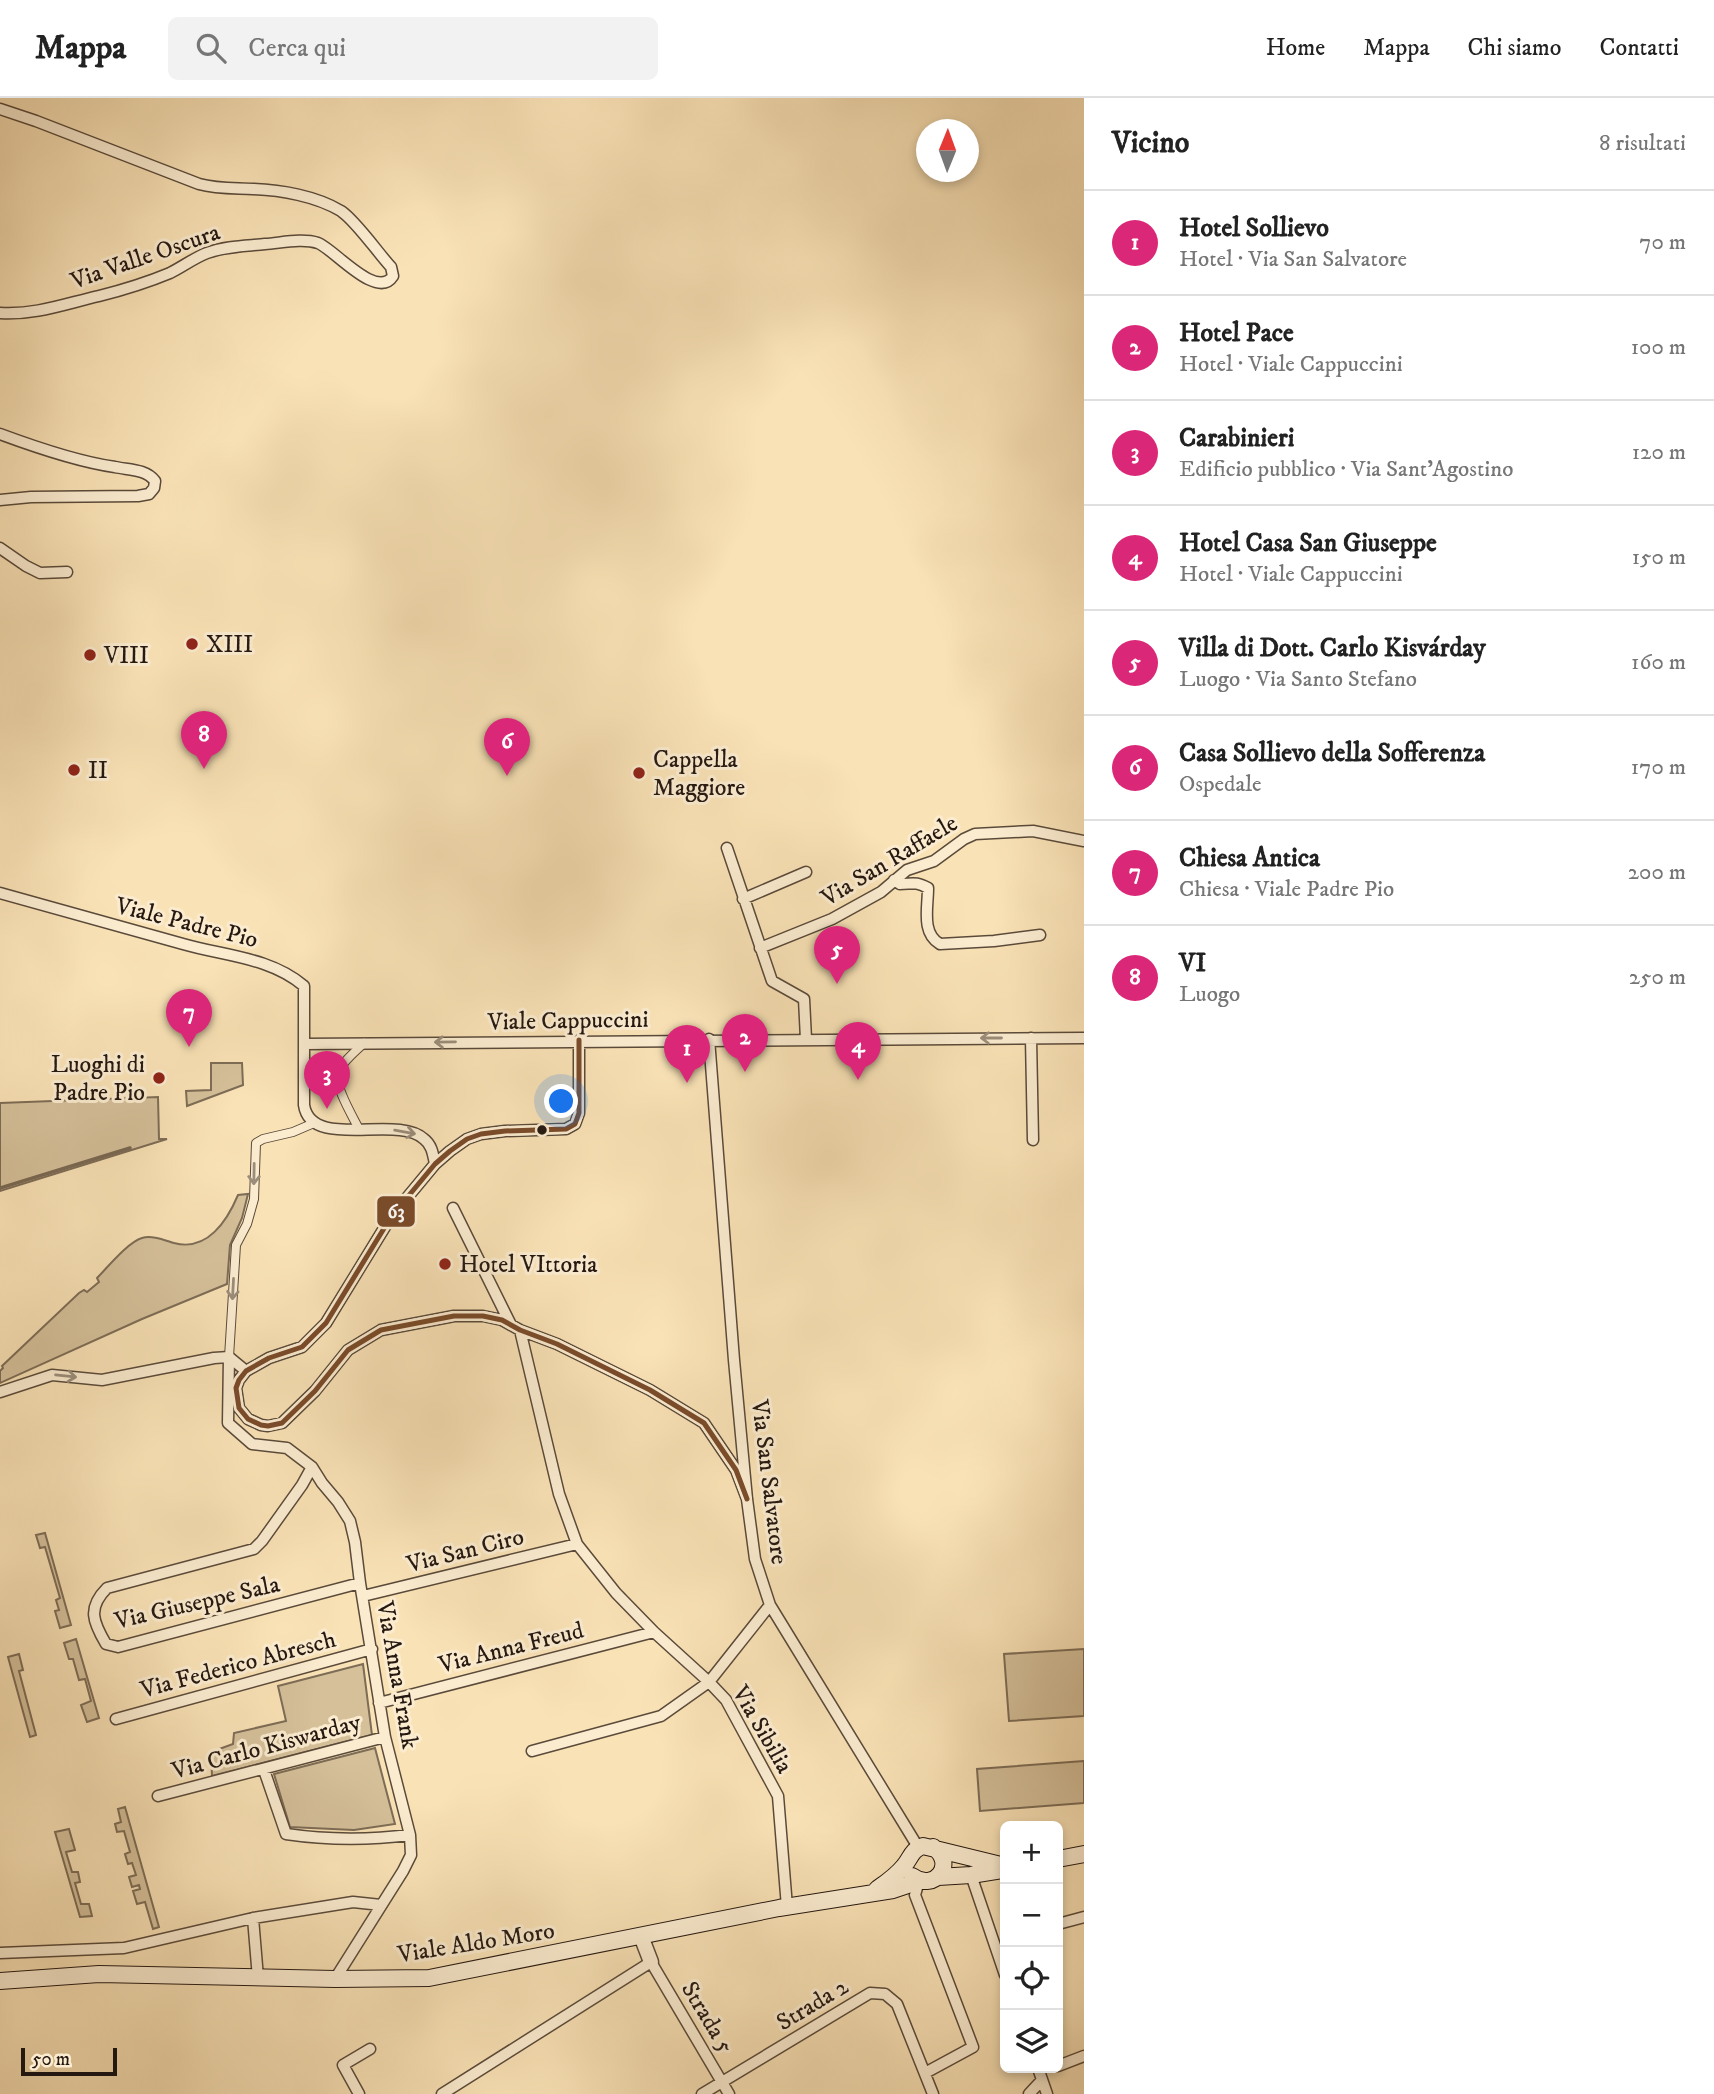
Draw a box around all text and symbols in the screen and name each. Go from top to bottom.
search box [168,17,658,80]
text: Mappa [35,28,126,69]
icon: search [192,29,230,67]
text: Cerca qui [248,32,346,65]
text: Home [1266,33,1325,63]
text: Mappa [1363,33,1430,63]
text: Chi siamo [1468,33,1562,63]
text: Contatti [1600,33,1679,63]
north arrow [916,119,979,182]
text: Vicino [1112,125,1189,162]
text: 8 risultati [1599,129,1686,158]
text: Hotel Sollievo [1179,212,1329,245]
street label: Via Valle Oscura [66,217,225,297]
text: 1 [1131,228,1139,257]
text: 70 m [1639,228,1686,257]
text: Hotel · Via San Salvatore [1179,245,1407,274]
text: Hotel Pace [1179,317,1294,350]
text: 2 [1129,333,1141,362]
text: 100 m [1631,333,1686,362]
text: Hotel · Viale Cappuccini [1179,350,1403,379]
text: Carabinieri [1179,422,1294,455]
text: 3 [1131,438,1139,467]
text: 120 m [1632,438,1686,467]
text: Edificio pubblico · Via Sant'Agostino [1179,455,1513,484]
text: Hotel Casa San Giuseppe [1179,527,1437,560]
text: 4 [1128,543,1142,572]
text: 150 m [1632,543,1686,572]
text: Hotel · Viale Cappuccini [1179,560,1403,589]
place label: XIII [206,630,253,660]
text: Villa di Dott. Carlo Kisvárday [1179,632,1486,665]
marker: XIII [184,636,200,652]
place label: VIII [103,641,149,671]
marker: VIII [82,647,98,663]
text: 5 [1129,648,1141,677]
text: 160 m [1631,648,1686,677]
text: Luogo · Via Santo Stefano [1179,665,1417,694]
pin: 8 [181,711,227,769]
pin: 6 [484,718,530,776]
text: Casa Sollievo della Sofferenza [1179,737,1485,770]
place label: Cappella Maggiore [653,745,745,803]
text: 6 [1129,753,1141,782]
text: 170 m [1631,753,1686,782]
place label: II [88,756,108,786]
marker: II [66,762,82,778]
marker: Cappella Maggiore [631,765,647,781]
text: Ospedale [1179,770,1262,799]
street label: Via San Raffaele [815,808,963,914]
text: Chiesa Antica [1179,842,1320,875]
text: 7 [1129,858,1141,887]
text: 200 m [1628,858,1686,887]
text: Chiesa · Viale Padre Pio [1179,875,1394,904]
street label: Viale Padre Pio [112,891,261,955]
pin: 5 [814,926,860,984]
text: VI [1179,947,1206,980]
text: 8 [1129,963,1141,992]
text: 250 m [1629,963,1686,992]
text: Luogo [1179,980,1240,1009]
pin: 7 [166,989,212,1047]
street label: Viale Cappuccini [486,1005,649,1037]
pin: 2 [722,1014,768,1072]
pin: 4 [835,1022,881,1080]
pin: 1 [664,1025,710,1083]
one-way arrow [980,1031,1003,1045]
one-way arrow [434,1035,457,1049]
place label: Luoghi di Padre Pio [51,1050,145,1108]
pin: 3 [304,1051,350,1109]
marker: Luoghi di Padre Pio [151,1070,167,1086]
your location [544,1084,578,1118]
unlabelled marker [535,1123,549,1137]
one-way arrow [393,1126,416,1139]
one-way arrow [248,1162,261,1185]
line badge: 63 [376,1195,416,1228]
text: 63 [388,1201,404,1224]
place label: Hotel VIttoria [459,1250,598,1280]
marker: Hotel VIttoria [437,1256,453,1272]
one-way arrow [226,1278,239,1301]
one-way arrow [54,1370,76,1383]
street label: Via San Salvatore [744,1397,794,1566]
street label: Via San Ciro [403,1522,527,1580]
street label: Via Giuseppe Sala [111,1569,283,1637]
street label: Via Anna Frank [369,1598,425,1751]
street label: Via Anna Freud [435,1615,587,1681]
street label: Via Federico Abresch [136,1624,340,1706]
street label: Via Sibilia [725,1679,800,1779]
street label: Via Carlo Kiswarday [168,1707,365,1787]
map controls [1000,1821,1063,2073]
button: + [1000,1821,1063,1884]
button: − [1000,1884,1063,1947]
street label: Viale Aldo Moro [394,1916,557,1970]
button: locate [1000,1947,1063,2010]
street label: Strada 2 [771,1972,854,2038]
street label: Strada 5 [674,1976,740,2059]
button: layers [1000,2010,1063,2073]
scale bar [21,2045,117,2077]
text: 50 m [32,2048,70,2071]

